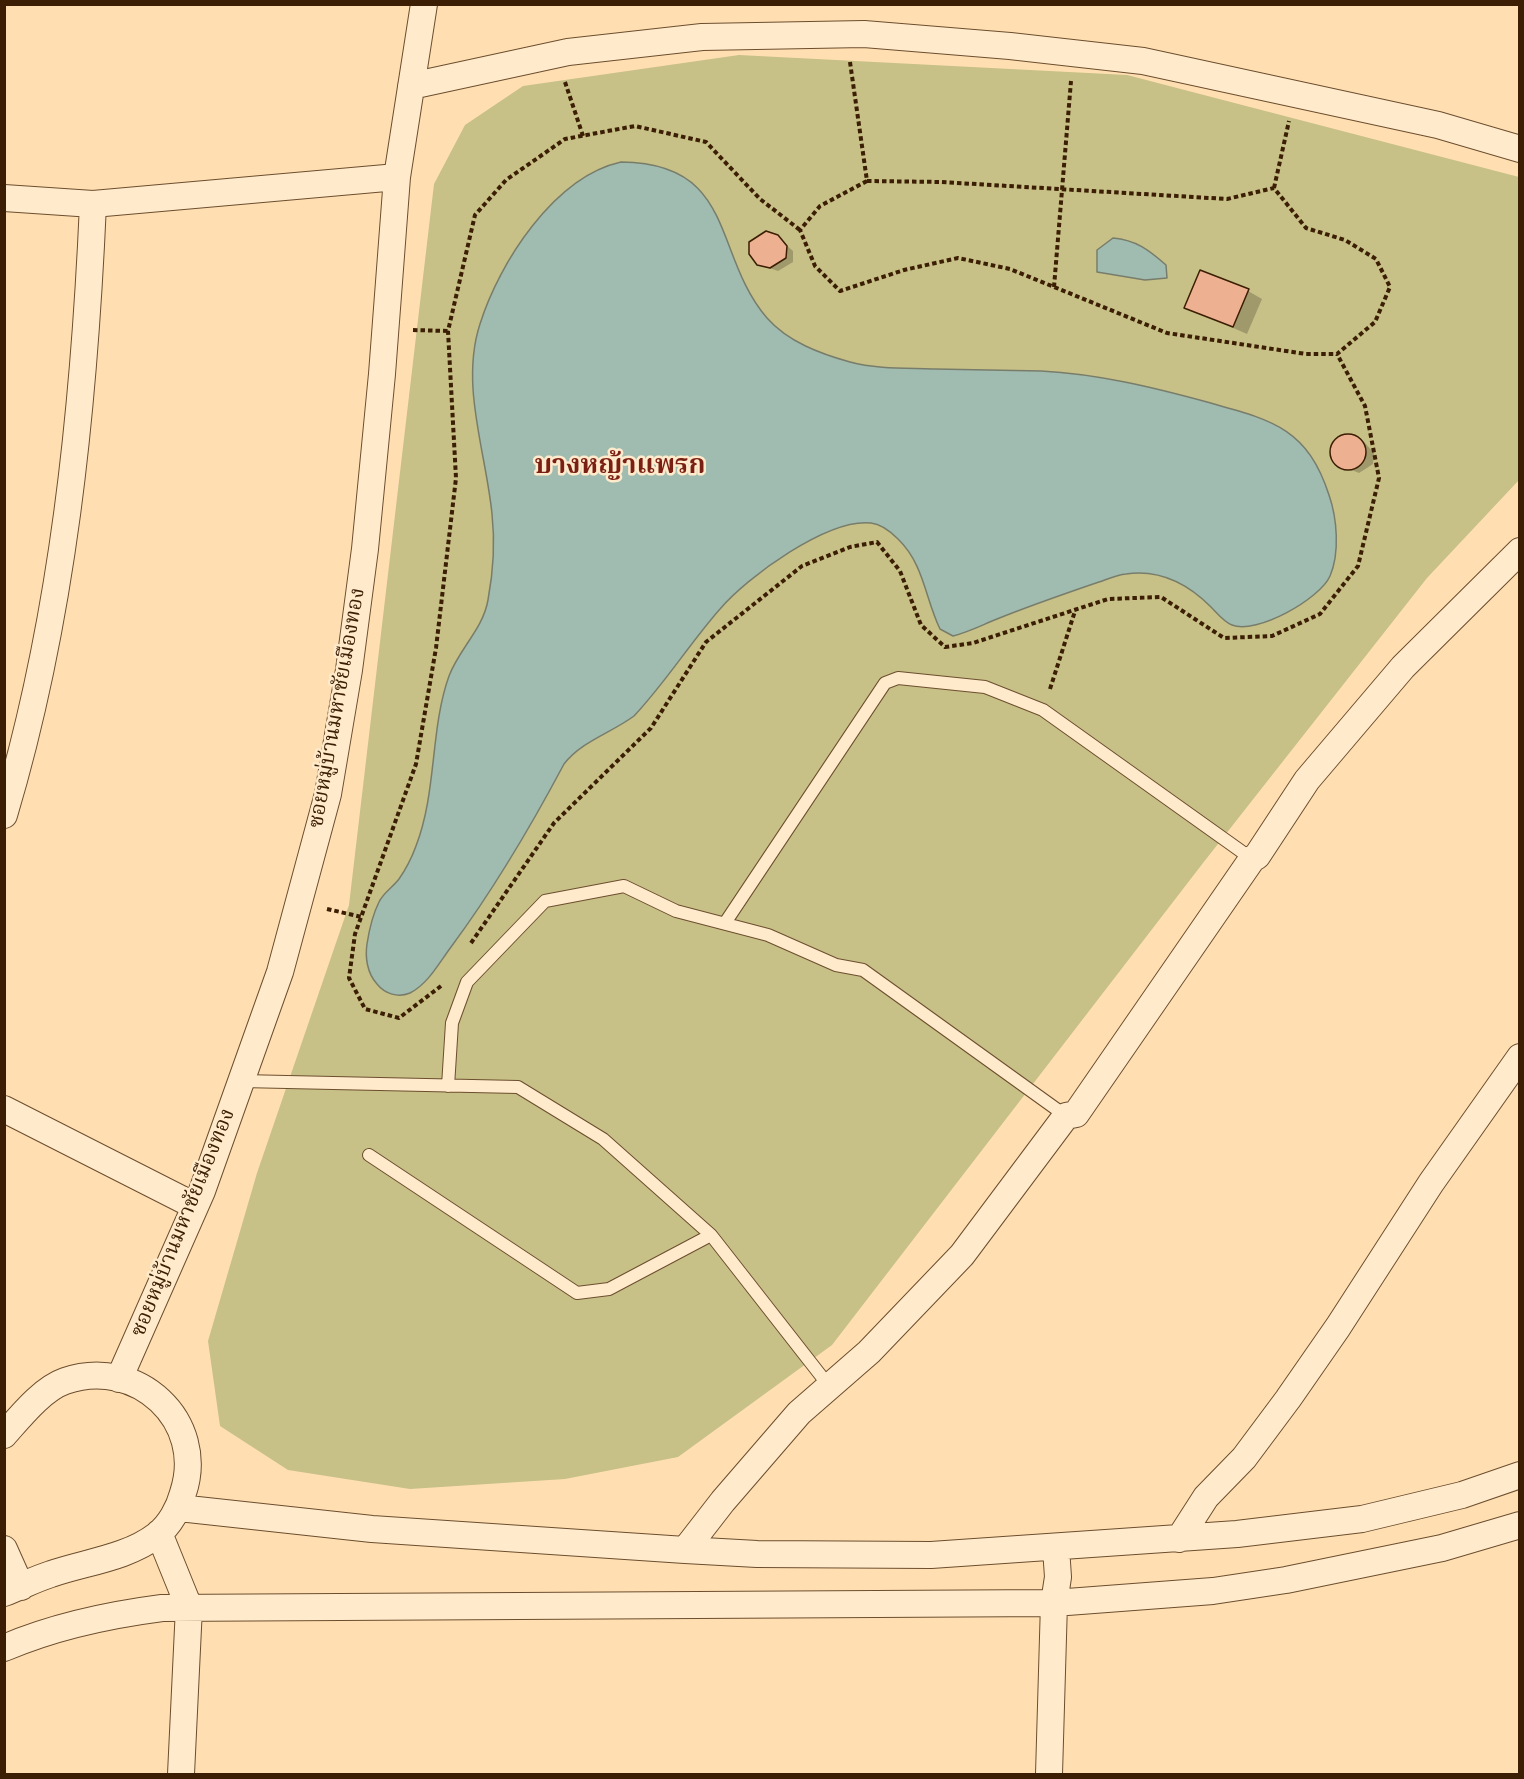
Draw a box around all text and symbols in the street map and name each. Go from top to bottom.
district label: บางหญ้าแพรก [534,451,706,483]
street label: ซอยหมู่บ้านมหาชัยเมืองทอง [304,586,372,830]
street label: ซอยหมู่บ้านมหาชัยเมืองทอง [127,1105,241,1341]

